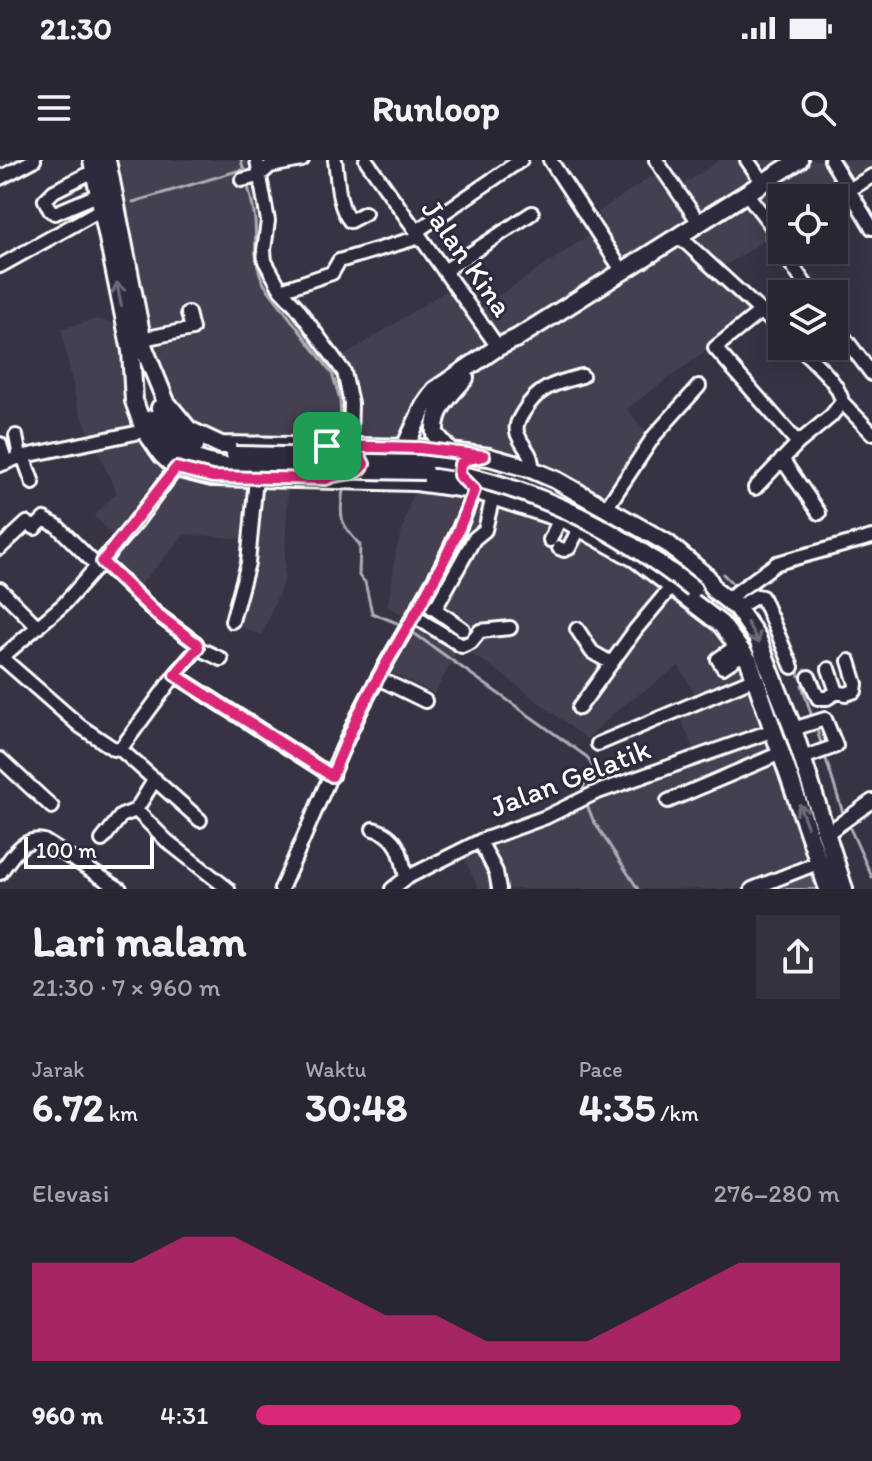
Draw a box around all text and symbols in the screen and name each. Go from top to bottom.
text: 21:30 [40,10,112,47]
icon: menu [32,86,76,130]
icon: search [796,86,840,130]
text: Runloop [372,87,500,130]
map controls [768,184,848,360]
button: locate [768,184,848,264]
street label: Jalan Kina [414,192,521,324]
button: layers [768,280,848,360]
one-way arrow [111,282,126,308]
pin [293,412,361,480]
icon: arrive [305,424,349,468]
one-way arrow [745,621,761,644]
street label: Jalan Gelatik [484,730,655,825]
one-way arrow [795,803,810,828]
scale bar [24,833,154,869]
text: 100 m [36,837,97,864]
text: Lari malam [32,914,246,967]
button: share [756,915,840,999]
text: 21:30 · 7 × 960 m [32,971,221,1003]
text: Jarak [32,1056,85,1083]
text: Waktu [305,1056,366,1083]
text: Pace [579,1056,623,1083]
text: 6.72 [32,1083,104,1131]
text: 30:48 [305,1083,408,1131]
text: 4:35 [579,1083,655,1131]
text: km [104,1100,138,1127]
text: /km [655,1100,699,1127]
text: Elevasi [32,1177,109,1209]
text: 276–280 m [714,1177,840,1209]
text: 960 m [32,1399,103,1431]
text: 4:31 [160,1399,208,1431]

